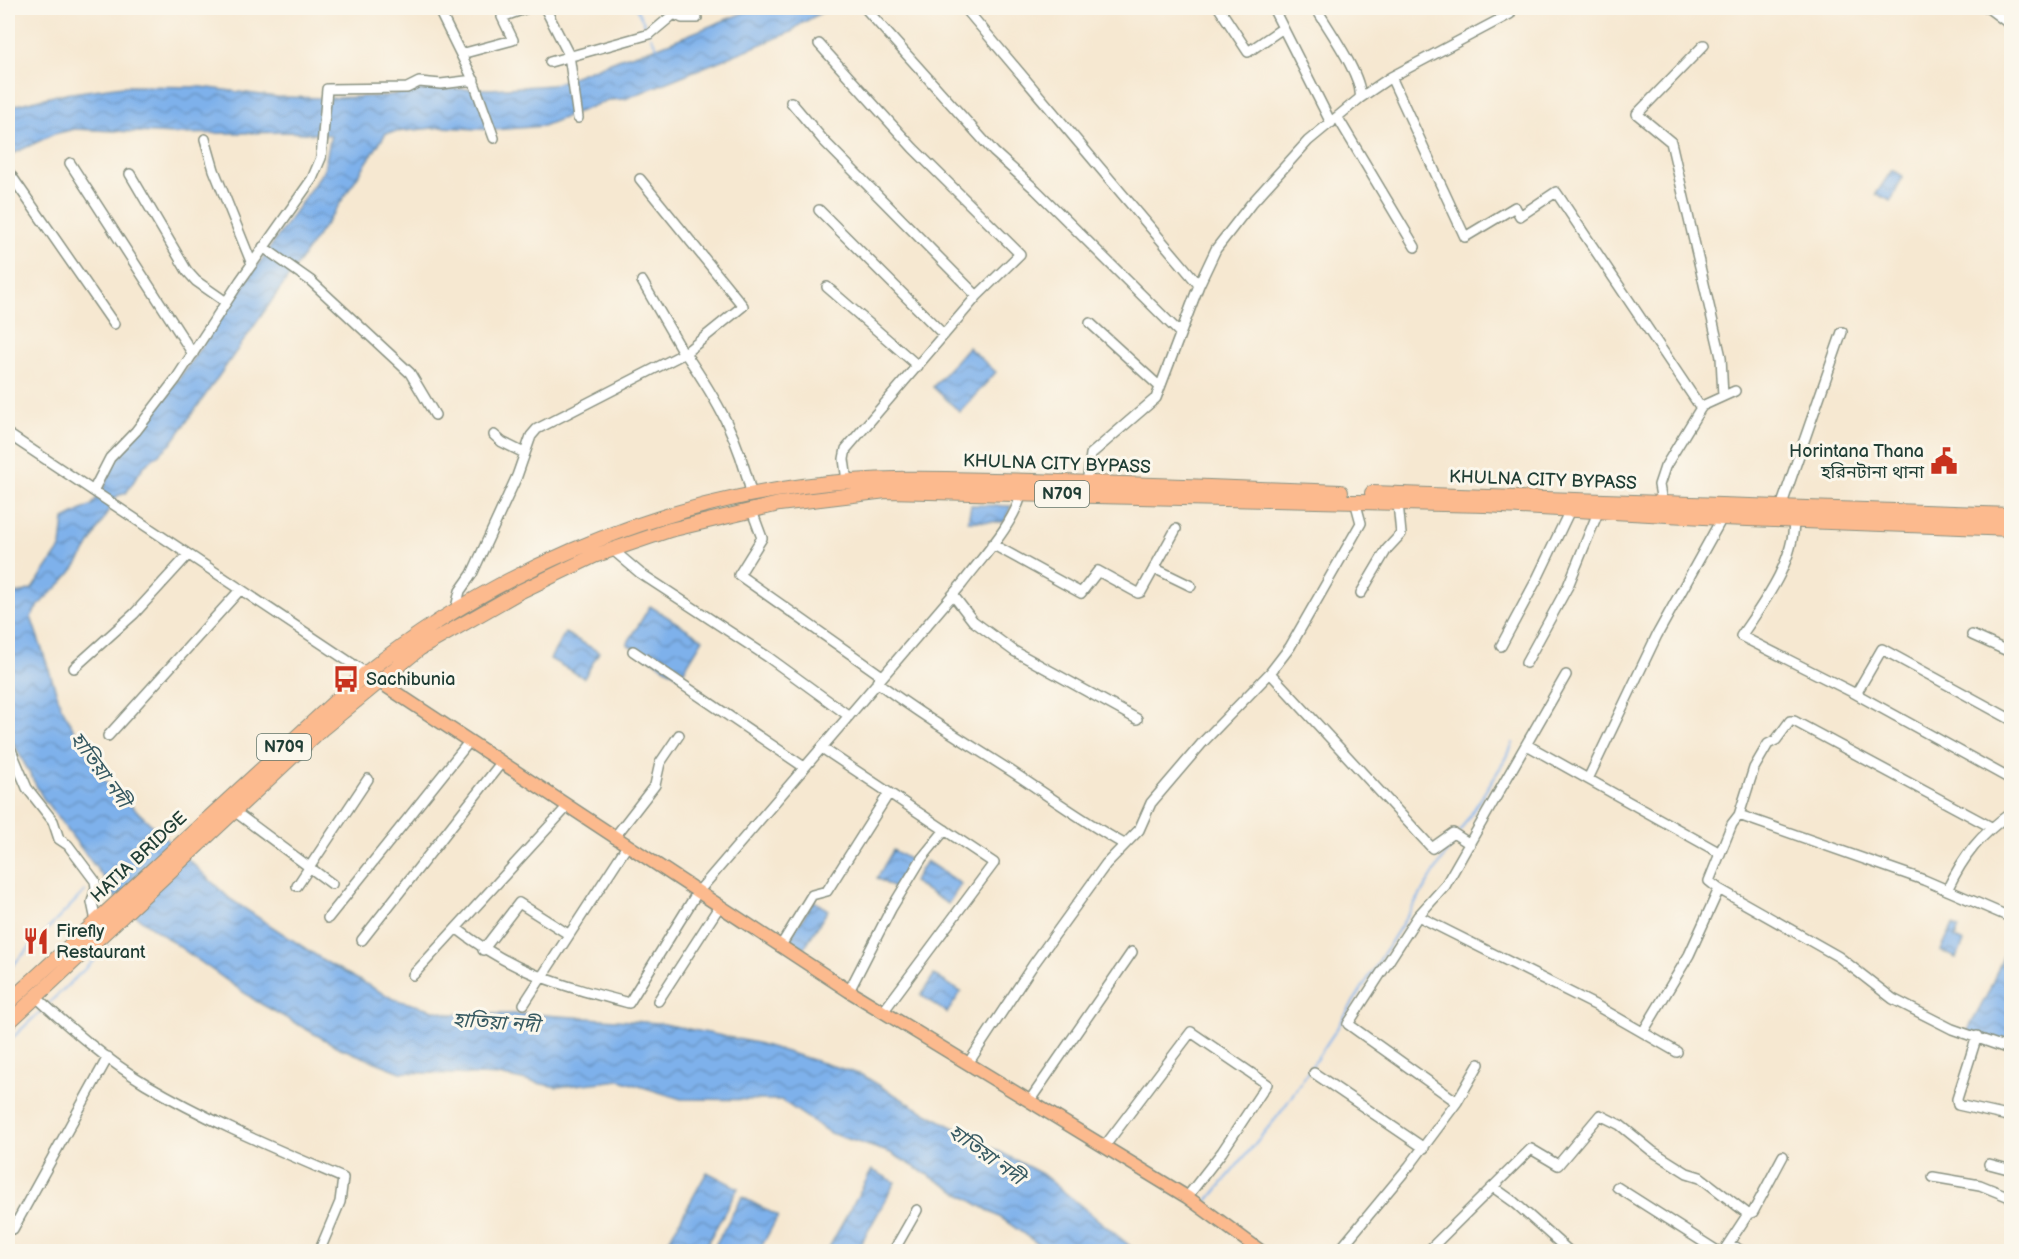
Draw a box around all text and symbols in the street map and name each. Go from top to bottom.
place label: Horintana Thana হরিনটানা থানা [1789,441,1924,483]
public building icon: Horintana Thana হরিনটানা থানা [1929,446,1959,476]
street label: KHULNA CITY BYPASS [963,450,1151,478]
street label: KHULNA CITY BYPASS [1449,466,1637,494]
road number: N709 [1035,481,1089,507]
bus stop icon: Sachibunia [331,664,361,694]
place label: Sachibunia [366,669,455,690]
water label: হাতিয়া নদী [65,727,138,815]
road number: N709 [257,734,311,760]
street label: HATIA BRIDGE [87,807,191,907]
place label: Firefly Restaurant [56,921,146,963]
restaurant icon: Firefly Restaurant [21,926,51,956]
water label: হাতিয়া নদী [452,1007,544,1038]
water label: হাতিয়া নদী [944,1119,1032,1192]

